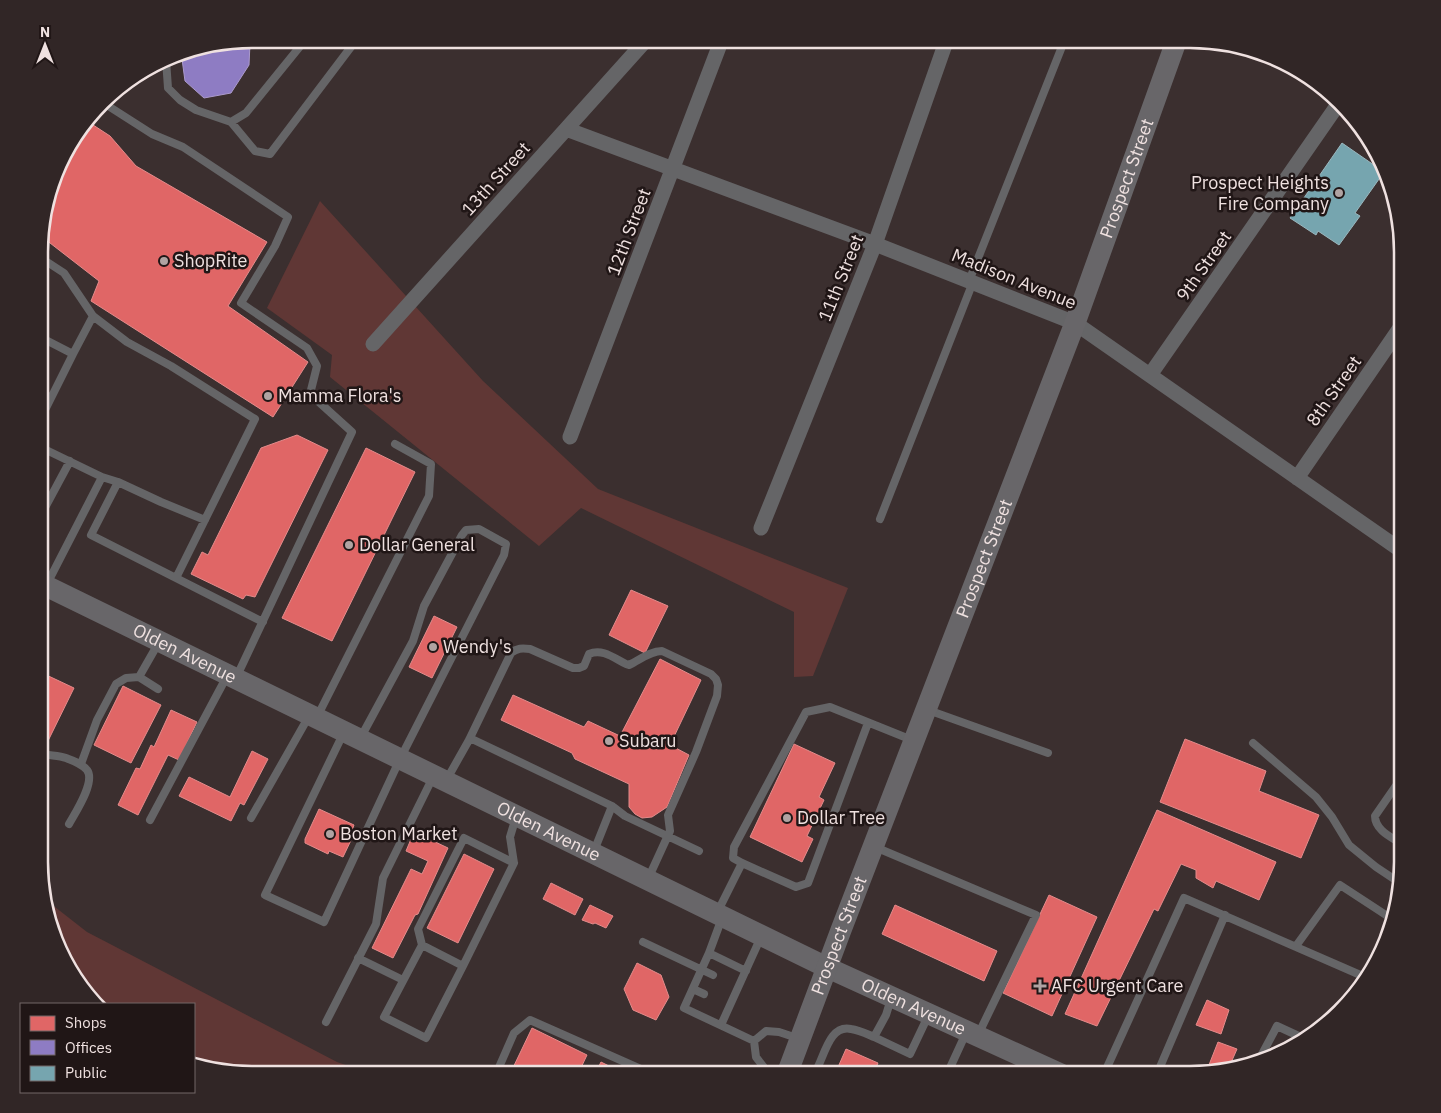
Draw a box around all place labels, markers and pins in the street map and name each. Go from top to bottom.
place label: Prospect Heights Fire Company [1191,171,1329,215]
marker: Prospect Heights Fire Company [1333,187,1345,199]
place label: ShopRite [174,249,247,272]
marker: ShopRite [158,255,170,267]
place label: Mamma Flora's [278,384,402,407]
marker: Mamma Flora's [262,390,274,402]
place label: Dollar General [359,533,475,556]
marker: Dollar General [343,539,355,551]
place label: Wendy's [443,635,512,658]
marker: Wendy's [427,641,439,653]
place label: Subaru [619,729,677,752]
marker: Subaru [603,735,615,747]
place label: Dollar Tree [797,806,885,829]
marker: Dollar Tree [781,812,793,824]
place label: Boston Market [340,822,458,845]
marker: Boston Market [324,828,336,840]
place label: AFC Urgent Care [1051,974,1183,997]
marker: AFC Urgent Care [1033,979,1047,993]

